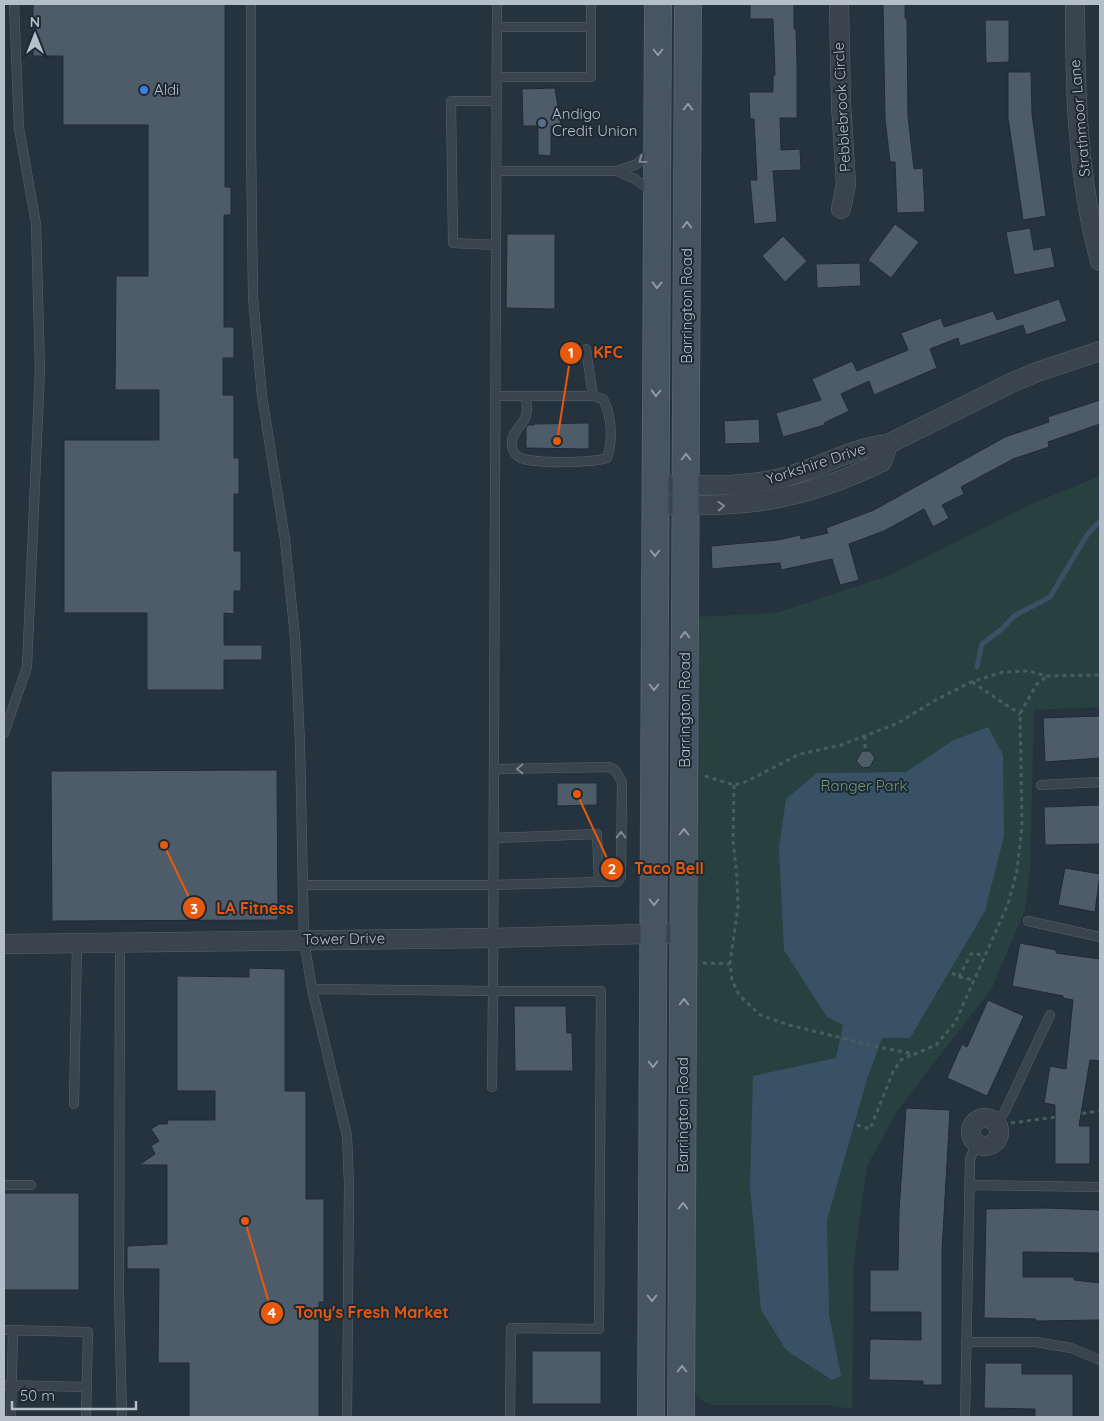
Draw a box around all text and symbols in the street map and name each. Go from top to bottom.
north arrow [10,10,60,60]
text: N [30,13,40,31]
street label: Pebblebrook Circle [829,42,854,172]
one-way arrow [653,49,663,57]
street label: Strathmoor Lane [1065,59,1094,177]
place label: Aldi [154,80,179,99]
marker: Aldi [138,84,150,96]
one-way arrow [683,102,693,110]
place label: Andigo Credit Union [552,104,638,140]
marker: Andigo Credit Union [536,117,548,129]
one-way arrow [638,154,648,163]
one-way arrow [682,221,692,228]
street label: Barrington Road [677,248,696,364]
one-way arrow [652,282,662,289]
callout: KFC [559,337,633,368]
text: KFC [593,342,623,362]
text: 1 [568,343,574,362]
one-way arrow [651,390,661,397]
street label: Yorkshire Drive [764,439,868,489]
one-way arrow [681,453,691,461]
one-way arrow [717,500,725,511]
one-way arrow [650,550,660,557]
one-way arrow [680,630,690,638]
street label: Barrington Road [675,652,694,768]
one-way arrow [649,683,659,691]
one-way arrow [516,764,524,774]
park label: Ranger Park [820,776,908,795]
one-way arrow [679,828,689,836]
one-way arrow [616,831,626,838]
callout: Taco Bell [599,853,714,884]
text: Taco Bell [634,858,704,878]
text: 2 [608,859,616,878]
callout: LA Fitness [181,893,303,924]
text: LA Fitness [216,898,294,918]
one-way arrow [649,898,659,906]
text: 3 [190,899,198,918]
street label: Tower Drive [303,928,385,949]
one-way arrow [679,997,689,1005]
street label: Barrington Road [673,1057,692,1173]
one-way arrow [648,1060,658,1068]
one-way arrow [678,1202,688,1210]
one-way arrow [647,1294,657,1302]
callout: Tony's Fresh Market [260,1297,458,1328]
text: Tony's Fresh Market [295,1302,449,1322]
text: 4 [268,1303,277,1322]
one-way arrow [676,1364,687,1372]
scale bar [12,1378,136,1410]
text: 50 m [20,1386,55,1405]

